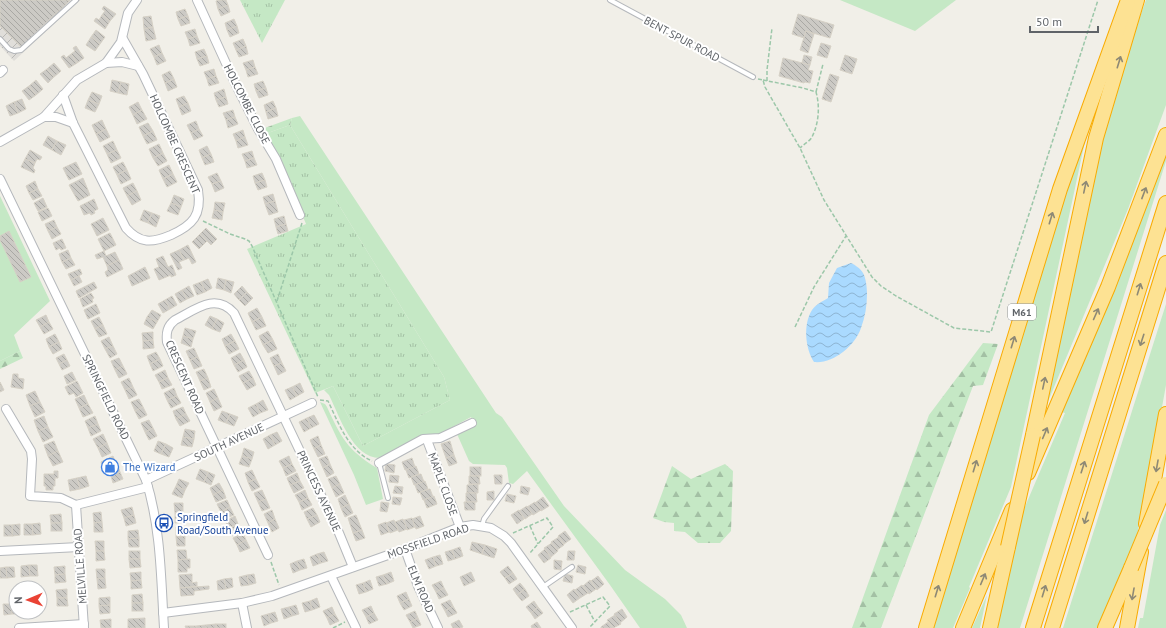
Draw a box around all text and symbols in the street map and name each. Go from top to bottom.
scale bar [1030,8,1098,34]
street label: BENT SPUR ROAD [642,13,722,65]
text: 50 m [1036,14,1062,29]
one-way arrow [1116,55,1123,68]
street label: HOLCOMBE CLOSE [221,62,273,146]
street label: HOLCOMBE CRESCENT [147,92,203,196]
one-way arrow [1081,181,1089,194]
one-way arrow [1140,188,1148,200]
one-way arrow [1048,211,1055,224]
one-way arrow [1135,283,1143,295]
road number: M61 [1008,304,1036,320]
one-way arrow [1093,308,1100,320]
one-way arrow [1138,334,1145,347]
one-way arrow [1010,336,1017,349]
street label: CRESCENT ROAD [162,338,208,416]
street label: SPRINGFIELD ROAD [79,352,133,442]
one-way arrow [1040,377,1048,390]
street label: SOUTH AVENUE [192,420,266,464]
one-way arrow [1041,428,1049,440]
street label: PRINCESS AVENUE [294,448,344,534]
street label: MAPLE CLOSE [425,450,461,518]
shop icon: The Wizard [100,457,120,477]
one-way arrow [1152,459,1160,472]
place label: The Wizard [123,460,176,474]
one-way arrow [972,460,979,473]
one-way arrow [1080,460,1087,473]
place label: Springfield Road/South Avenue [177,510,269,537]
one-way arrow [1082,511,1089,524]
bus stop icon: Springfield Road/South Avenue [154,513,174,533]
street label: MOSSFIELD ROAD [385,520,471,562]
street label: MELVILLE ROAD [70,528,90,604]
street label: ELM ROAD [405,563,437,615]
one-way arrow [980,573,988,585]
north arrow [8,580,48,620]
one-way arrow [934,584,941,597]
one-way arrow [1041,584,1048,597]
one-way arrow [1129,587,1137,600]
text: N [11,596,25,604]

